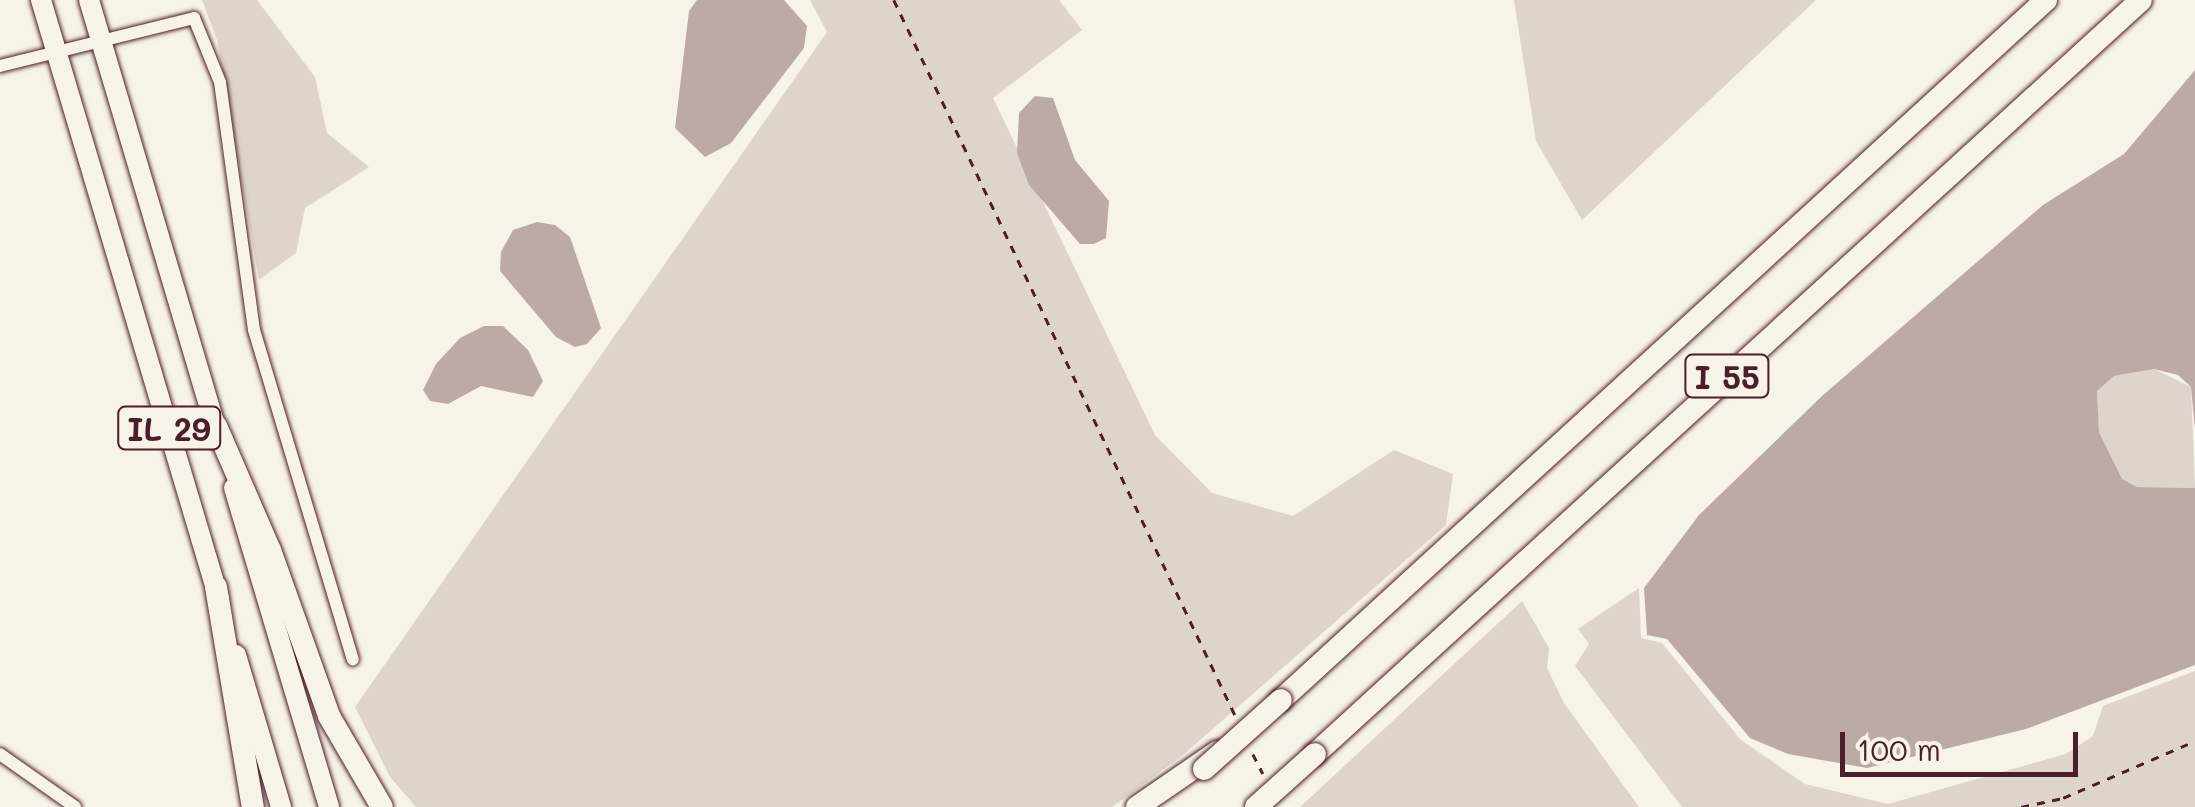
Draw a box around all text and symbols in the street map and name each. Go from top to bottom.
road number: I 55 [1682,349,1772,403]
road number: IL 29 [116,401,222,455]
scale bar [1845,712,2082,774]
text: 100 m [1857,729,1941,769]

